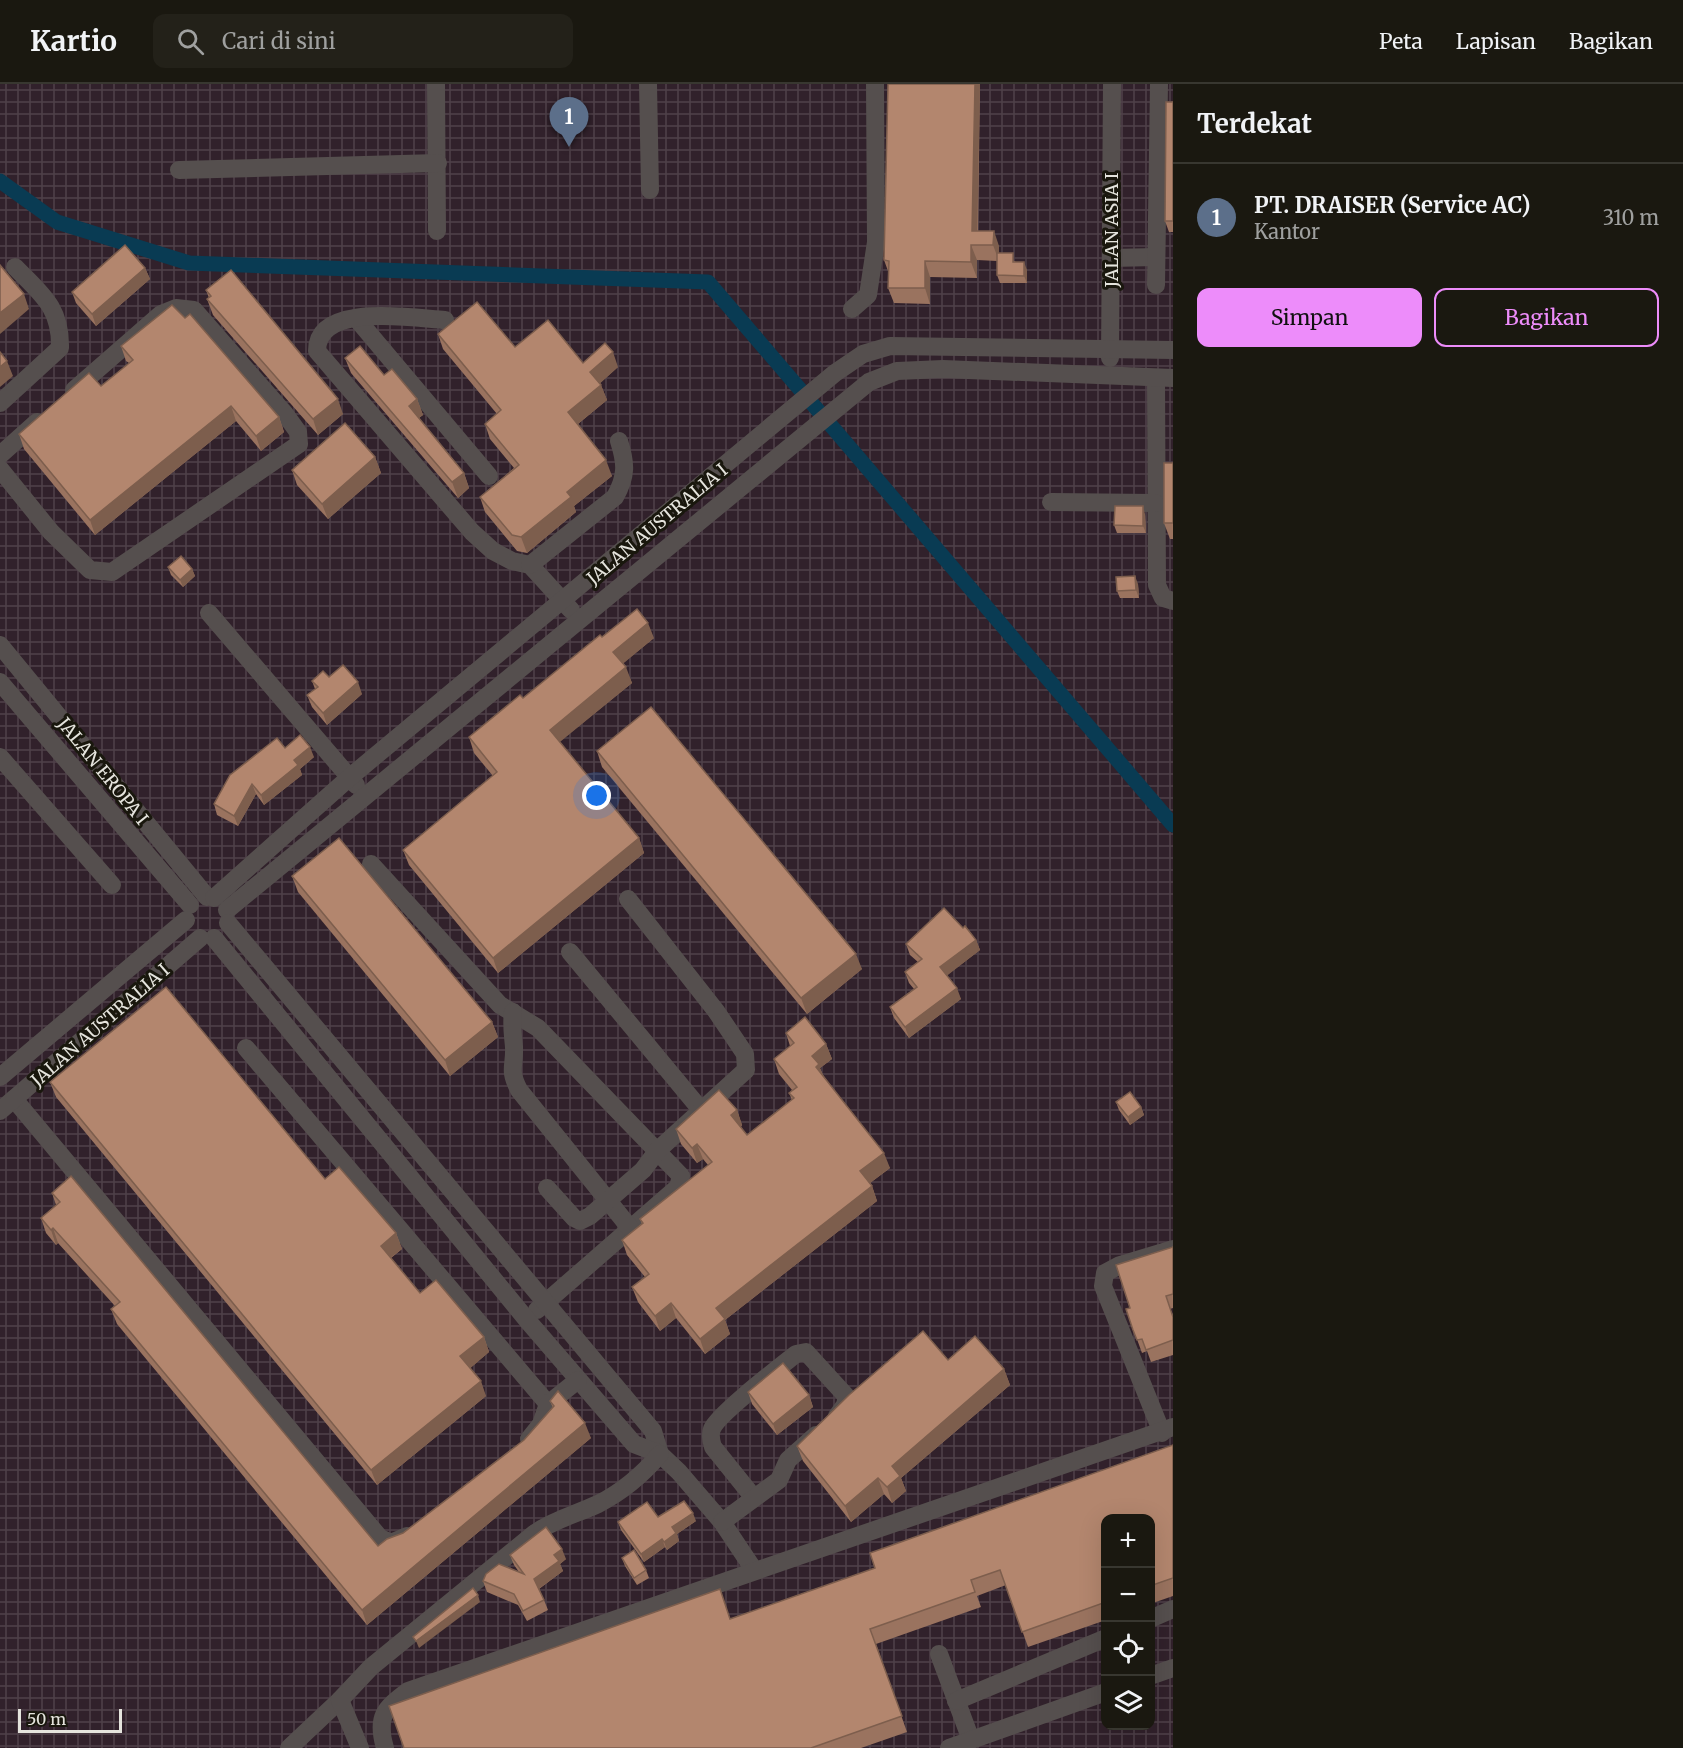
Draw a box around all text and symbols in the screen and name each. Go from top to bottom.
search box [153,14,573,68]
text: Kartio [30,23,117,59]
icon: search [174,25,207,58]
text: Cari di sini [222,27,336,55]
text: Peta [1379,28,1423,55]
text: Lapisan [1456,28,1536,55]
text: Bagikan [1569,28,1653,55]
pin: 1 [550,98,588,147]
text: Terdekat [1197,107,1312,140]
street label: JALAN ASIA I [1100,173,1123,288]
text: PT. DRAISER (Service AC) [1254,191,1531,219]
text: 1 [1212,205,1221,230]
text: 310 m [1603,205,1659,230]
text: Kantor [1254,219,1320,244]
button: Simpan [1197,288,1422,347]
button: Bagikan [1434,288,1659,347]
street label: JALAN AUSTRALIA I [581,458,732,590]
street label: JALAN EROPA I [52,712,153,829]
your location [582,781,611,810]
street label: JALAN AUSTRALIA I [25,958,174,1092]
map controls [1101,1514,1155,1730]
button: + [1101,1514,1155,1568]
button: − [1101,1568,1155,1622]
button: locate [1101,1622,1155,1676]
button: layers [1101,1676,1155,1730]
scale bar [18,1706,122,1734]
text: 50 m [27,1709,66,1729]

